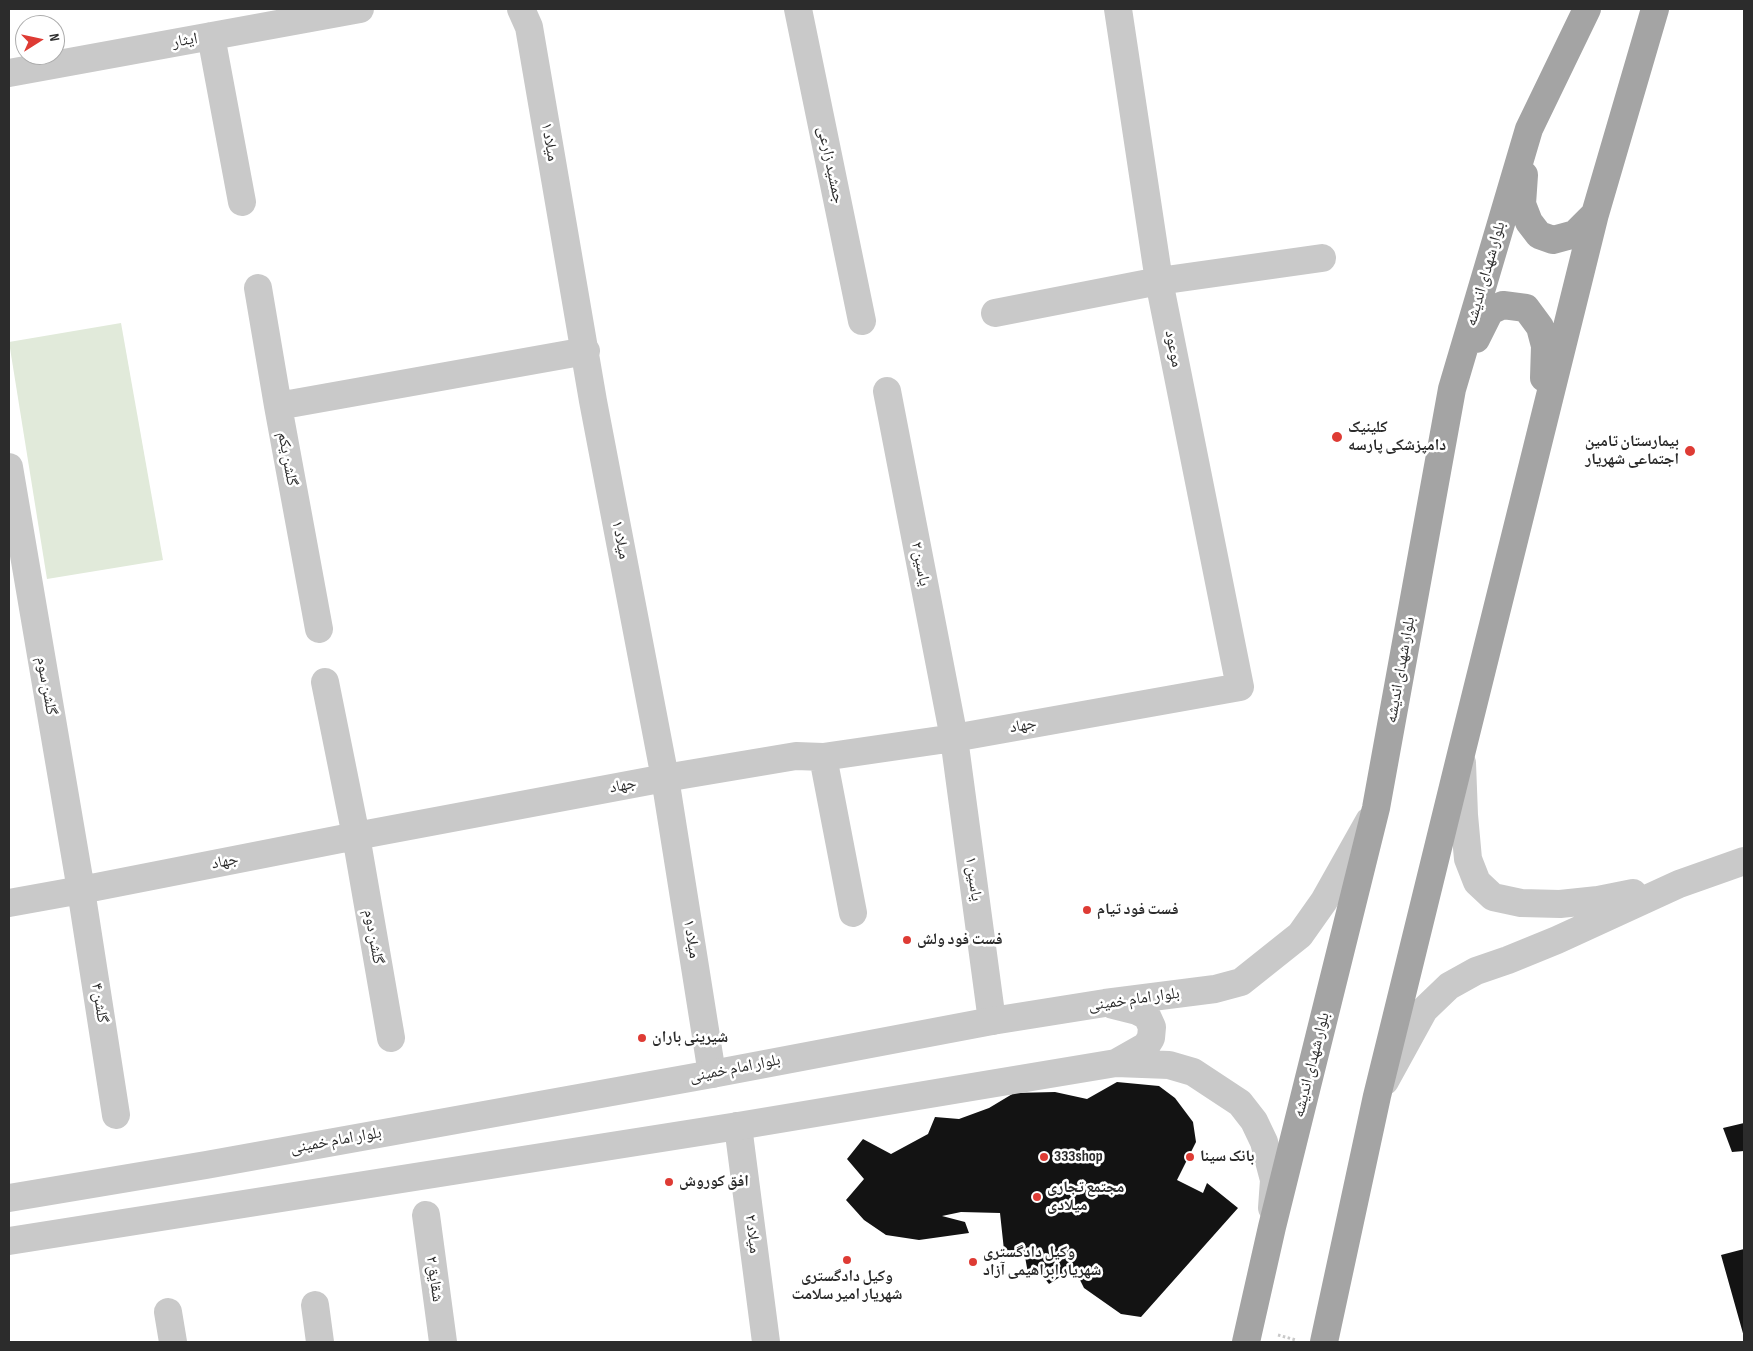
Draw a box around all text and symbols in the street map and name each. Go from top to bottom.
north arrow [15,15,65,65]
street label: ایثار [171,29,199,53]
text: N [45,32,63,43]
street label: میلاد ۱ [536,121,562,163]
street label: جمشید زارعی [812,125,848,205]
street label: بلوار شهدای اندیشه [1462,219,1510,329]
street label: موعود [1160,329,1186,369]
place label: کلینیک دامپزشکی پارسه [1348,418,1446,456]
marker: کلینیک دامپزشکی پارسه [1330,430,1344,444]
street label: گلشن یکم [273,431,301,487]
place label: بیمارستان تامین اجتماعی شهریار [1585,432,1679,470]
marker: بیمارستان تامین اجتماعی شهریار [1683,444,1697,458]
street label: میلاد ۱ [607,519,633,561]
street label: یاسین ۲ [906,540,934,588]
street label: بلوار شهدای اندیشه [1382,615,1420,725]
street label: گلشن سوم [31,655,61,717]
street label: جهاد [1008,714,1038,738]
street label: جهاد [608,774,638,798]
street label: جهاد [210,850,240,874]
street label: یاسین ۱ [960,855,986,903]
place label: فست فود تیام [1097,900,1179,920]
marker: فست فود تیام [1081,904,1093,916]
street label: گلشن دوم [359,908,387,966]
street label: میلاد ۱ [678,918,704,960]
place label: فست فود ولش [917,930,1003,950]
marker: فست فود ولش [901,934,913,946]
street label: گلشن ۴ [86,982,112,1024]
street label: بلوار امام خمینی [1087,984,1181,1016]
street label: بلوار شهدای اندیشه [1290,1010,1334,1120]
place label: شیرینی باران [652,1028,728,1048]
marker: شیرینی باران [636,1032,648,1044]
street label: بلوار امام خمینی [688,1051,782,1087]
street label: بلوار امام خمینی [289,1124,383,1158]
place label: 333shop [1054,1147,1103,1167]
place label: بانک سینا [1200,1147,1254,1167]
marker: 333shop [1038,1151,1050,1163]
marker: بانک سینا [1184,1151,1196,1163]
place label: افق کوروش [679,1172,749,1192]
marker: افق کوروش [663,1176,675,1188]
place label: مجتمع تجاری میلادی [1047,1178,1124,1216]
marker: مجتمع تجاری میلادی [1031,1191,1043,1203]
street label: میلاد ۲ [740,1213,764,1255]
place label: وکیل دادگستری شهریار ابراهیمی آزاد [983,1243,1102,1281]
marker: وکیل دادگستری شهریار امیر سلامت [841,1254,853,1266]
street label: شقایق ۲ [421,1255,447,1303]
marker: وکیل دادگستری شهریار ابراهیمی آزاد [967,1256,979,1268]
place label: وکیل دادگستری شهریار امیر سلامت [791,1267,903,1305]

